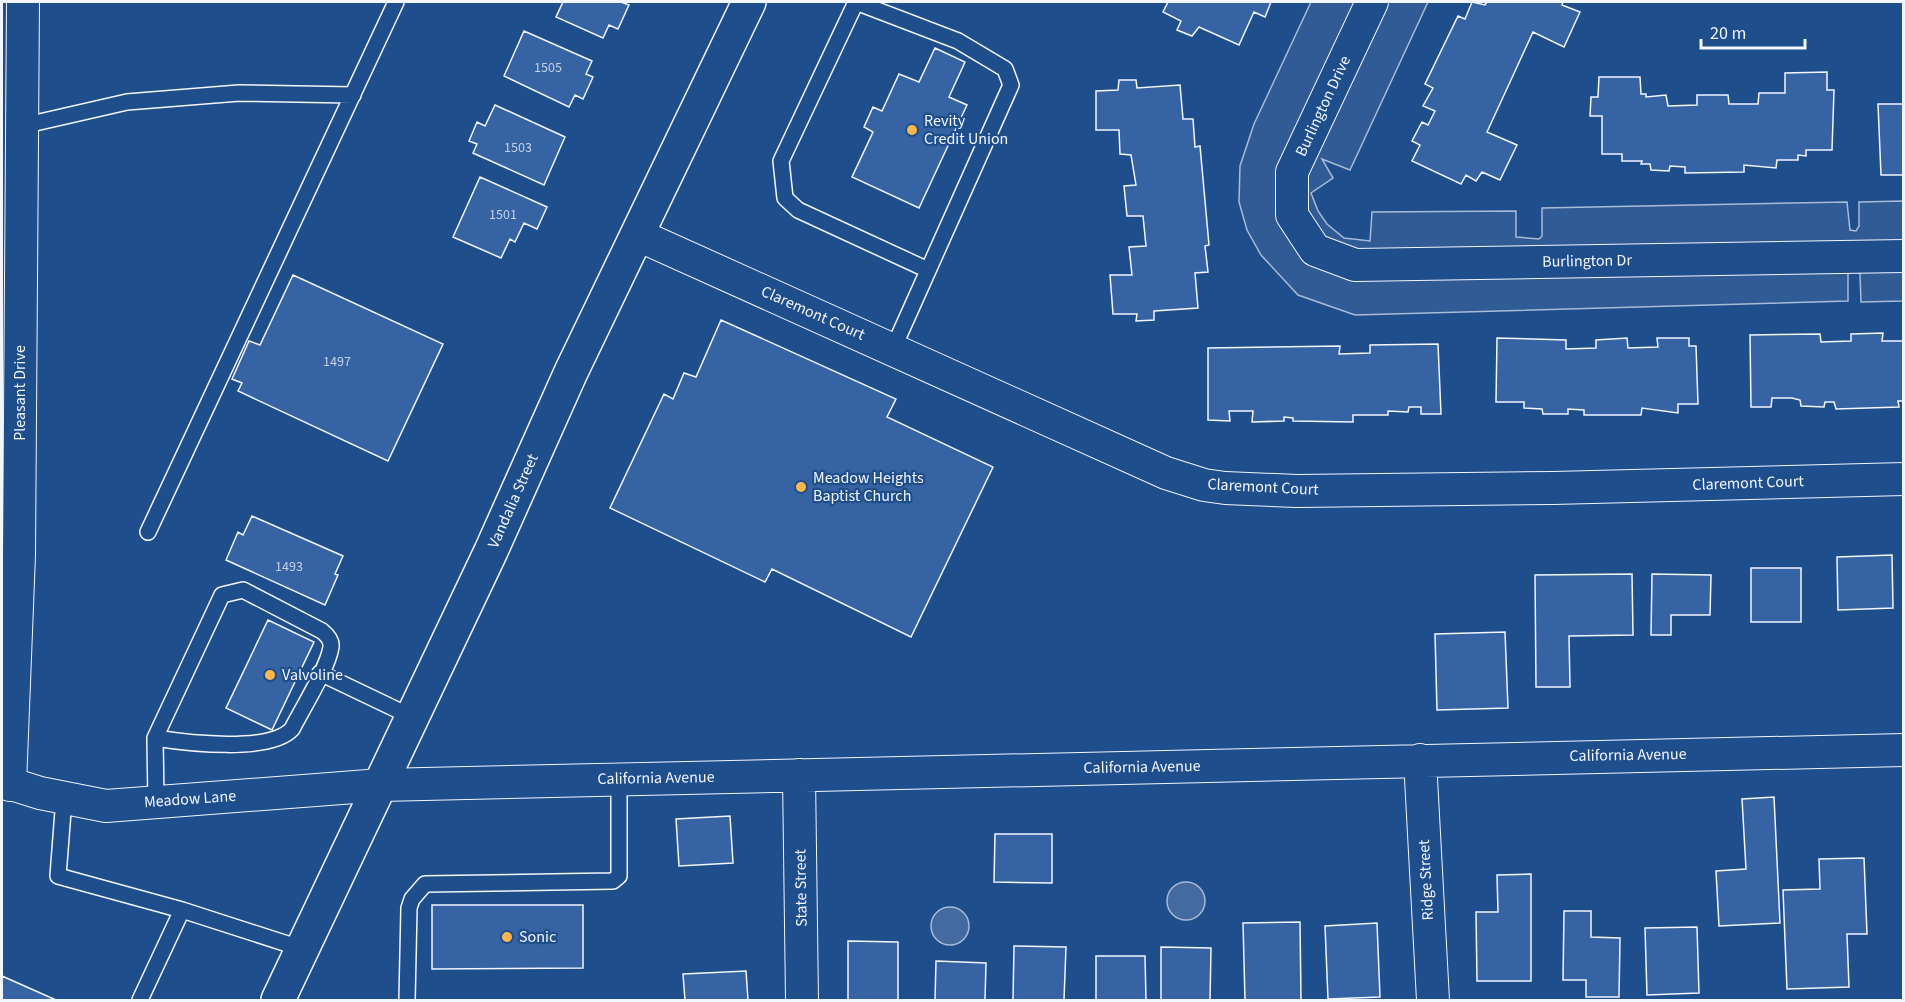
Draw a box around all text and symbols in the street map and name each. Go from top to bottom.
scale bar [1701,12,1804,50]
text: 20 m [1710,21,1746,46]
street label: Burlington Drive [1290,52,1356,160]
house number: 1505 [534,58,562,78]
place label: Revity Credit Union [924,110,1008,150]
marker: Revity Credit Union [905,123,919,137]
house number: 1503 [504,138,532,158]
house number: 1501 [489,205,517,225]
street label: Burlington Dr [1542,249,1632,273]
street label: Claremont Court [758,280,869,346]
street label: Pleasant Drive [9,345,31,441]
house number: 1497 [323,352,351,372]
street label: Vandalia Street [482,450,544,552]
place label: Meadow Heights Baptist Church [813,467,924,507]
street label: Claremont Court [1692,470,1805,496]
street label: Claremont Court [1207,473,1320,501]
marker: Meadow Heights Baptist Church [794,480,808,494]
house number: 1493 [275,557,303,577]
place label: Valvoline [282,664,343,686]
marker: Valvoline [263,668,277,682]
street label: California Avenue [1569,743,1687,767]
street label: California Avenue [1083,755,1201,779]
street label: California Avenue [597,766,715,790]
street label: Meadow Lane [143,785,237,813]
street label: Ridge Street [1413,838,1439,921]
street label: State Street [789,848,813,927]
place label: Sonic [519,926,556,948]
marker: Sonic [500,930,514,944]

